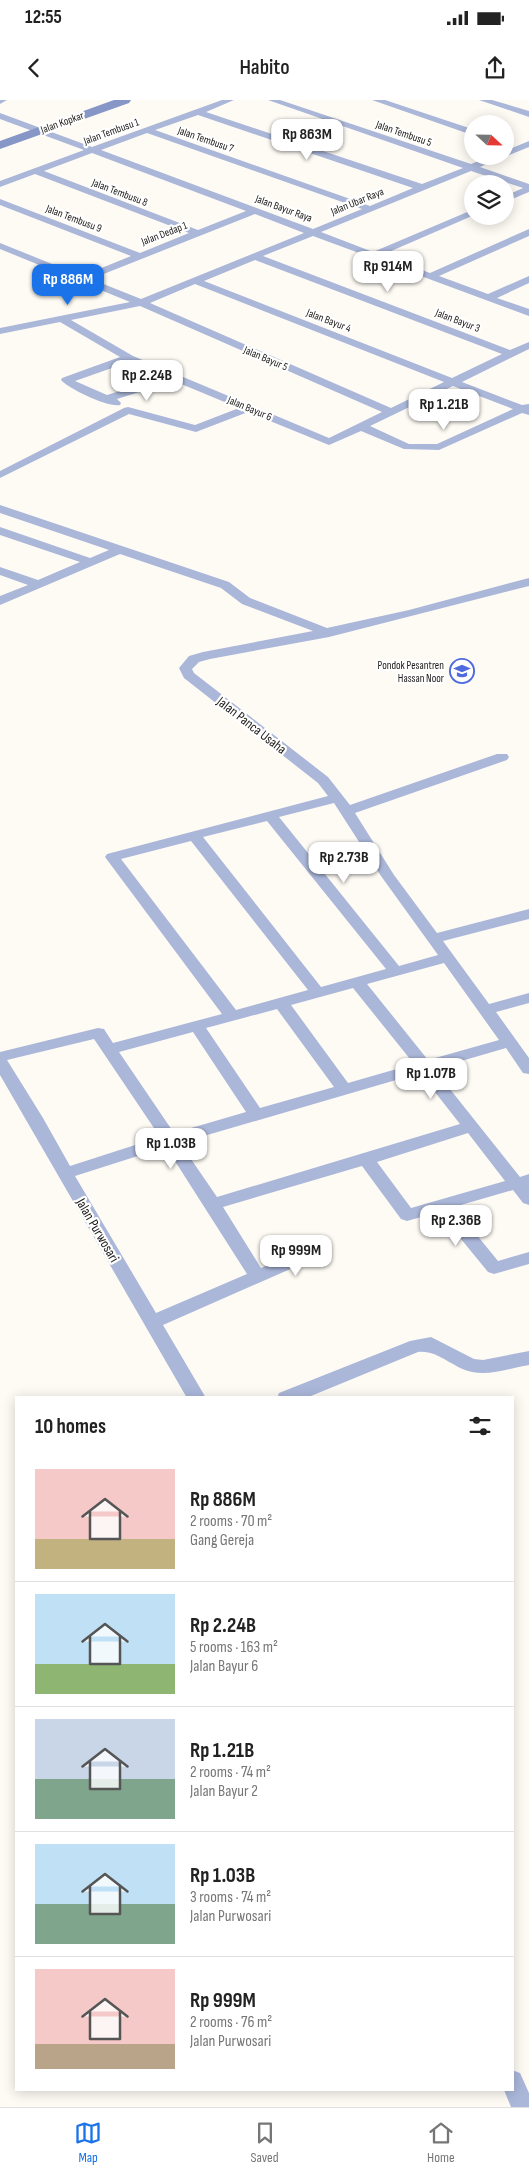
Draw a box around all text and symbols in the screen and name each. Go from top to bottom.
text: 12:55 [25,6,62,29]
icon: back [20,54,48,82]
text: Habito [239,54,290,81]
icon: share [481,54,509,82]
street label: Jalan Kopkar [38,109,85,137]
street label: Jalan Tembusu 1 [81,115,141,148]
north arrow [464,115,514,165]
map controls [464,115,514,225]
pin: Rp 863M [261,118,353,161]
street label: Jalan Tembusu 5 [373,118,434,149]
street label: Jalan Tembusu 7 [175,124,236,155]
text: Rp 863M [282,125,332,144]
button: layers [464,175,514,225]
street label: Jalan Tembusu 8 [89,176,150,209]
street label: Jalan Ubar Raya [328,185,385,218]
street label: Jalan Bayur Raya [253,192,314,225]
street label: Jalan Tembusu 9 [43,202,104,235]
street label: Jalan Dedap 1 [138,219,189,249]
pin: Rp 914M [342,250,434,293]
text: Rp 914M [364,257,412,276]
pin: Rp 886M [22,264,114,306]
text: Rp 886M [43,270,93,289]
street label: Jalan Bayur 4 [304,306,353,335]
street label: Jalan Bayur 3 [433,306,482,335]
street label: Jalan Bayur 5 [241,343,290,374]
pin: Rp 2.24B [95,360,199,402]
text: Rp 2.24B [122,366,172,385]
pin: Rp 1.21B [392,388,496,431]
street label: Jalan Bayur 6 [225,393,274,424]
text: Rp 1.21B [420,395,468,414]
school or university icon: Pondok Pesantren Hassan Noor [449,658,475,684]
place label: Pondok Pesantren Hassan Noor [378,659,444,685]
street label: Jalan Panca Usaha [213,692,290,758]
pin: Rp 2.73B [292,842,396,884]
text: Rp 2.73B [319,848,369,867]
pin: Rp 1.07B [379,1058,483,1100]
text: Rp 1.07B [406,1064,456,1083]
pin: Rp 1.03B [119,1128,223,1170]
text: Rp 1.03B [146,1134,196,1153]
street label: Jalan Purwosari [72,1194,123,1265]
pin: Rp 2.36B [404,1204,508,1247]
text: Rp 2.36B [431,1211,481,1230]
pin: Rp 999M [250,1234,342,1277]
text: Rp 999M [271,1241,321,1260]
icon: filters [466,1412,494,1440]
text: 10 homes [35,1414,106,1439]
text: Rp 886M [190,1487,256,1512]
icon: home [75,1489,135,1549]
text: 2 rooms · 70 m² [190,1512,272,1531]
text: Gang Gereja [190,1531,254,1550]
text: Rp 2.24B [190,1613,256,1638]
icon: home [75,1614,135,1674]
text: 5 rooms · 163 m² [190,1638,278,1657]
text: Jalan Bayur 6 [190,1657,258,1676]
text: Rp 1.21B [190,1738,254,1763]
icon: home [75,1739,135,1799]
text: 2 rooms · 74 m² [190,1763,271,1782]
text: Jalan Bayur 2 [190,1782,258,1801]
text: Rp 1.03B [190,1863,255,1888]
icon: home [75,1864,135,1924]
text: 3 rooms · 74 m² [190,1888,271,1907]
text: Jalan Purwosari [190,1907,271,1926]
text: Rp 999M [190,1988,256,2013]
icon: home [75,1989,135,2049]
text: 2 rooms · 76 m² [190,2013,272,2032]
text: Jalan Purwosari [190,2032,271,2051]
tab: Map [74,2119,102,2166]
tab: Saved [250,2119,279,2166]
tab: Home [427,2119,455,2166]

